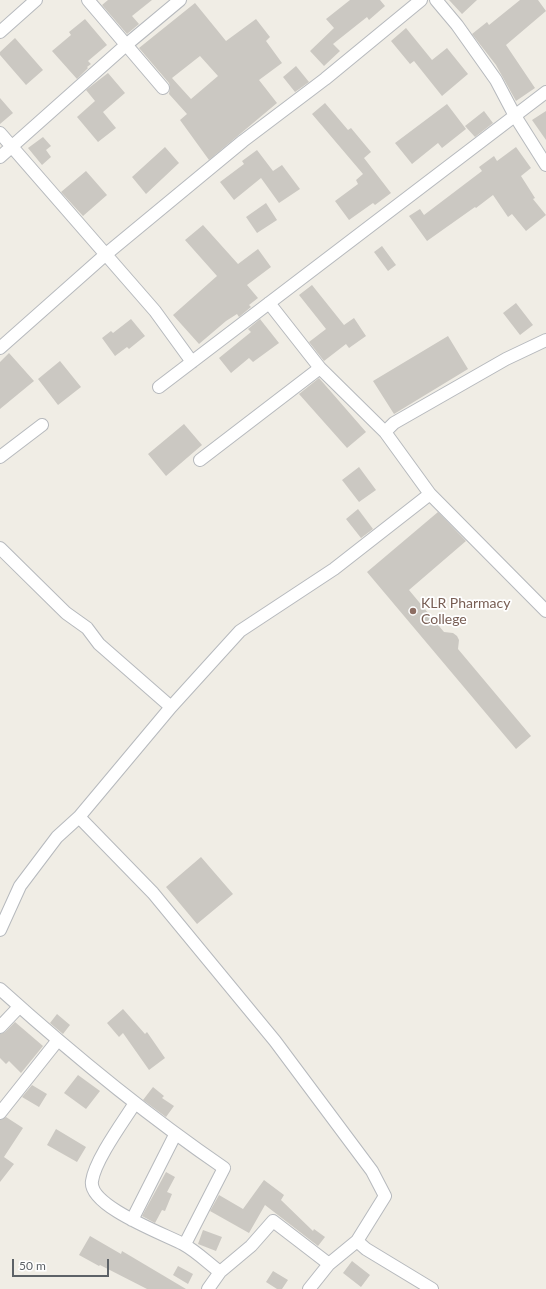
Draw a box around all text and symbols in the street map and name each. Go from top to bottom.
place label: KLR Pharmacy College [421,595,510,628]
marker: KLR Pharmacy College [408,606,418,616]
scale bar [14,1251,111,1277]
text: 50 m [19,1258,46,1273]

